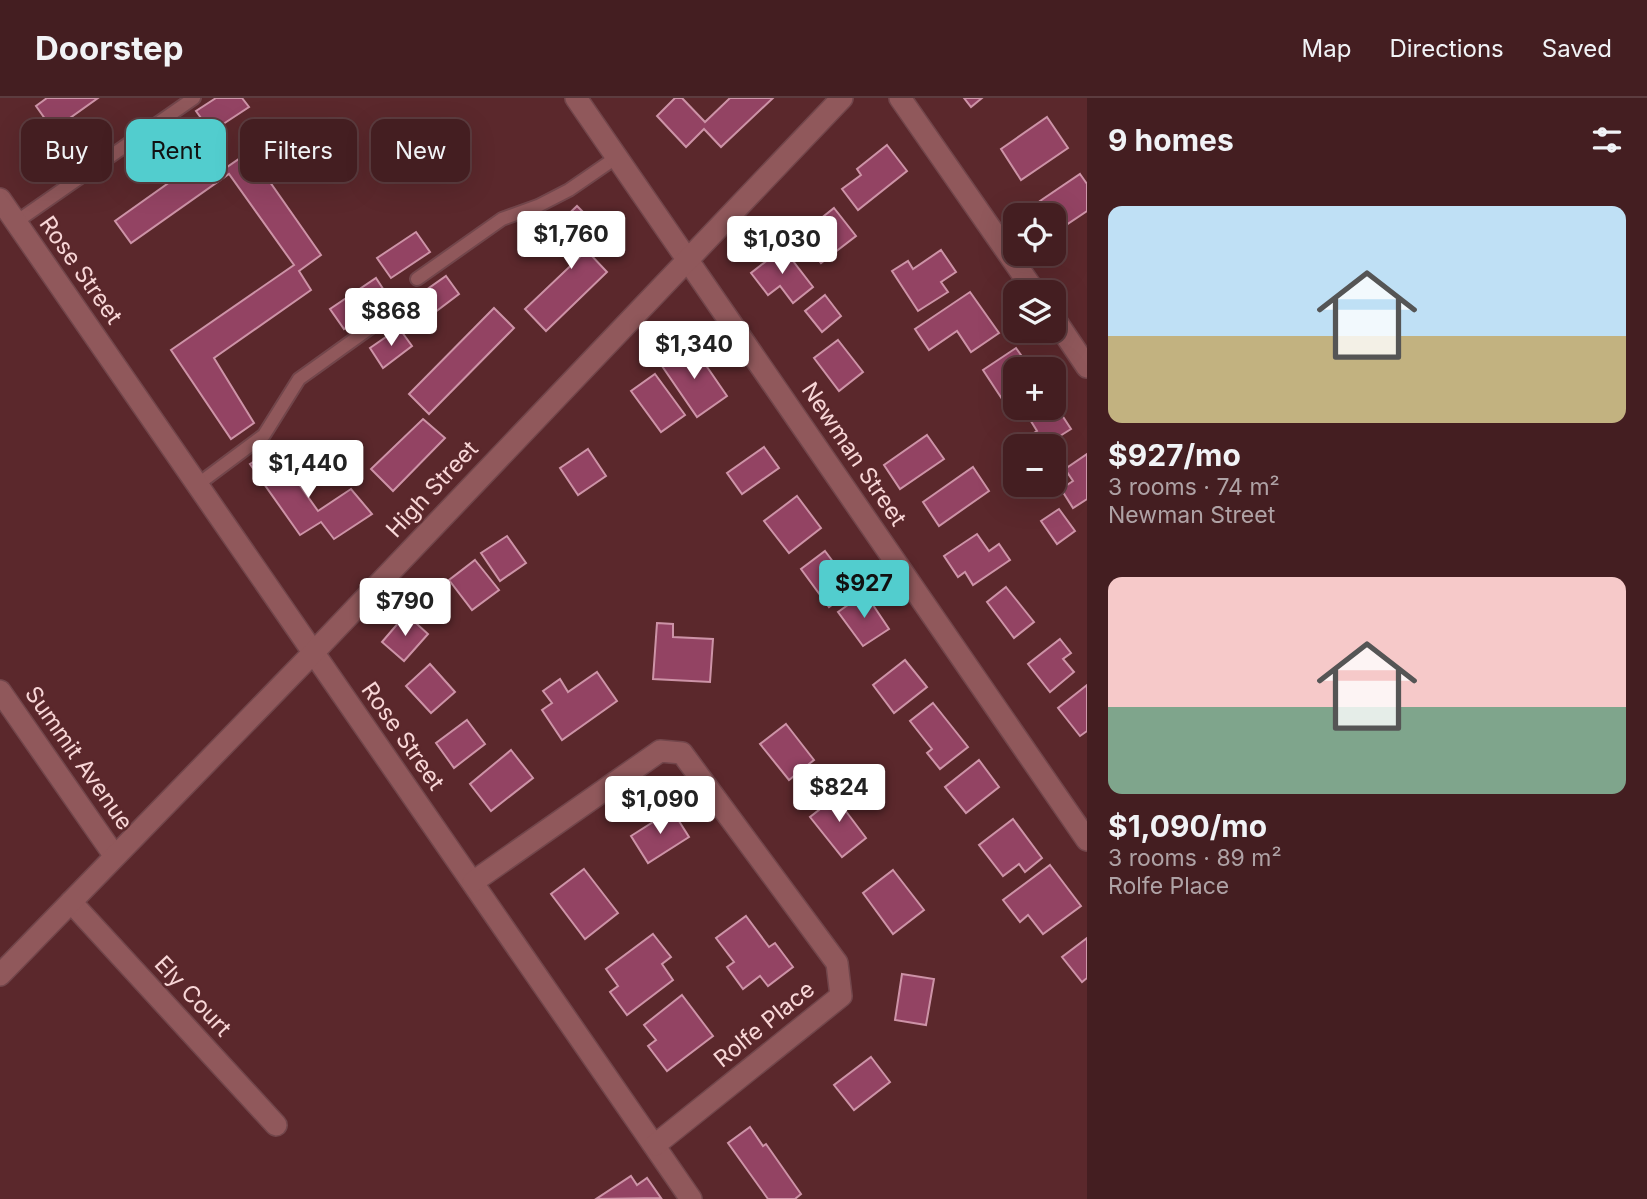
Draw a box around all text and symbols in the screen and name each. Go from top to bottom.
text: Doorstep [35,28,183,68]
text: Map [1302,34,1351,63]
text: Directions [1389,34,1504,63]
text: Saved [1542,34,1612,63]
chip: Buy [21,119,112,182]
chip: Rent [126,119,226,182]
chip: Filters [240,119,357,182]
chip: New [371,119,470,182]
icon: filters [1588,121,1626,159]
text: 9 homes [1108,122,1234,158]
map controls [1003,203,1066,497]
button: locate [1003,203,1066,266]
street label: Rose Street [34,211,129,330]
pin: $1,760 [514,212,628,271]
pin: $1,030 [725,216,839,276]
text: $1,760 [533,220,609,248]
text: $1,030 [743,225,821,253]
icon: home [1304,252,1430,378]
button: layers [1003,280,1066,343]
pin: $868 [350,288,432,348]
text: $868 [361,297,421,325]
pin: $1,340 [637,322,751,381]
text: $1,340 [655,330,733,358]
button: + [1003,357,1066,420]
street label: Newman Street [796,377,913,532]
button: − [1003,434,1066,497]
street label: High Street [380,435,484,543]
text: $927/mo [1108,437,1241,473]
pin: $1,440 [251,440,365,500]
text: $1,440 [268,449,348,477]
text: 3 rooms · 74 m² [1108,473,1280,501]
text: Newman Street [1108,501,1275,529]
pin: $927 [823,560,905,620]
text: $927 [835,569,893,597]
pin: $790 [364,578,446,638]
text: $790 [376,587,434,615]
icon: home [1304,623,1430,749]
street label: Rose Street [356,677,451,796]
street label: Summit Avenue [19,681,139,835]
pin: $824 [798,764,880,824]
text: $824 [809,773,869,801]
pin: $1,090 [603,776,717,836]
text: $1,090 [621,785,699,813]
text: $1,090/mo [1108,808,1267,844]
text: 3 rooms · 89 m² [1108,844,1282,872]
text: Rolfe Place [1108,872,1229,900]
street label: Ely Court [149,950,238,1042]
street label: Rolfe Place [708,975,820,1073]

